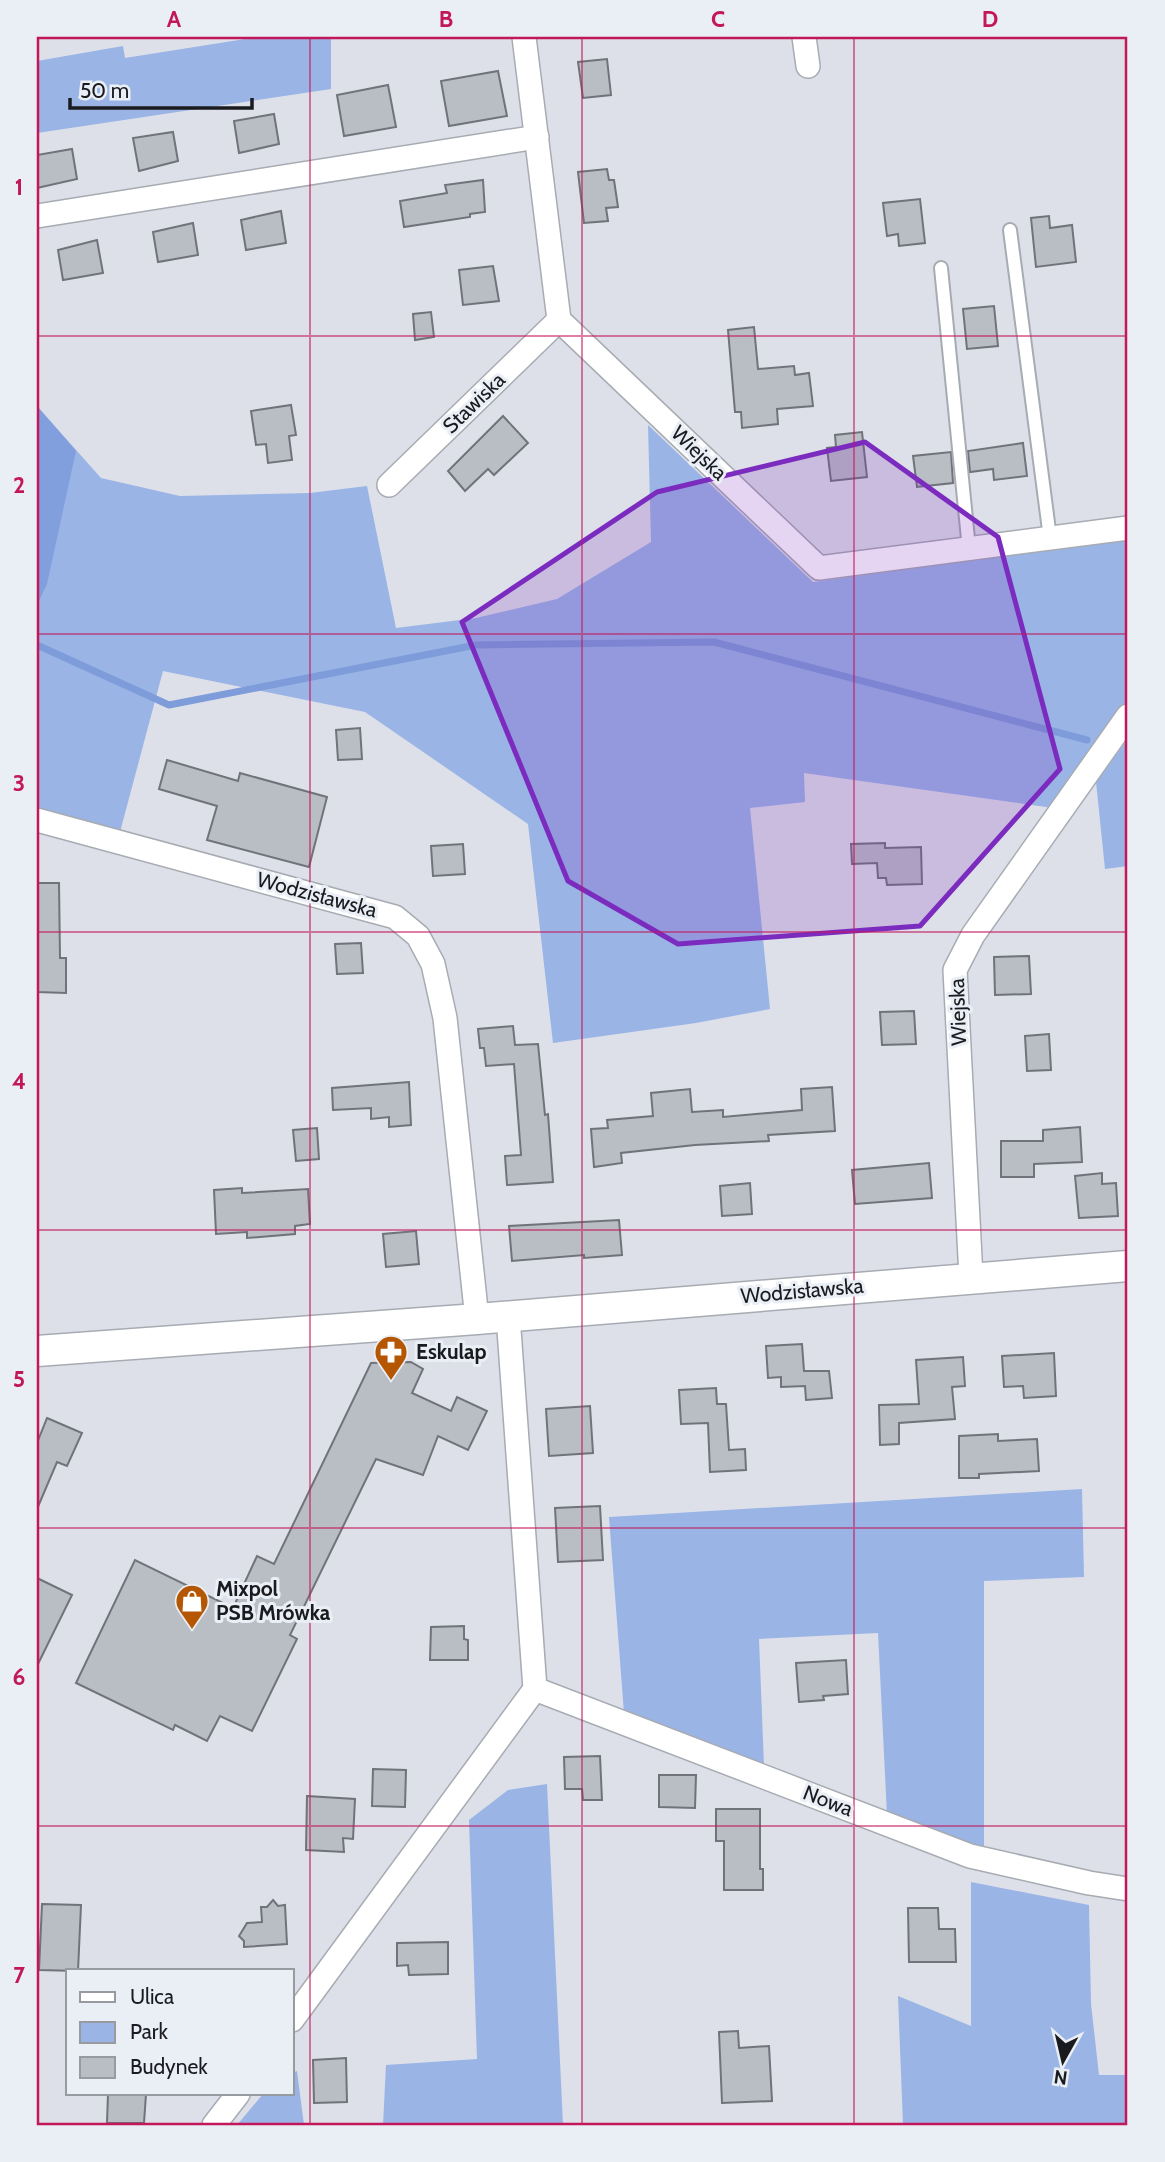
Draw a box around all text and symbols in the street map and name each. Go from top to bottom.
text: A [167,5,182,33]
text: B [439,5,453,33]
text: C [711,5,725,33]
text: D [982,5,998,33]
scale bar [70,66,252,110]
text: 50 m [80,78,129,103]
text: 1 [15,173,23,201]
street label: Stawiska [437,367,510,438]
street label: Wiejska [666,420,732,486]
text: 2 [13,471,25,499]
text: 3 [13,769,25,797]
street label: Wodzisławska [254,866,380,923]
street label: Wiejska [944,978,972,1046]
text: 4 [12,1067,26,1095]
street label: Wodzisławska [739,1273,864,1308]
pharmacy icon: Eskulap [372,1333,410,1382]
place label: Eskulap [416,1339,487,1364]
text: 5 [13,1365,25,1393]
place label: Mixpol PSB Mrówka [216,1576,331,1625]
shop icon: Mixpol PSB Mrówka [173,1582,211,1631]
text: 6 [13,1663,25,1691]
street label: Nowa [800,1780,857,1821]
text: 7 [13,1961,25,1989]
legend [66,1969,294,2096]
text: Ulica [130,1984,174,2009]
text: Park [130,2019,168,2044]
north arrow [1028,2025,1098,2096]
text: Budynek [130,2054,208,2079]
text: N [1052,2065,1069,2090]

